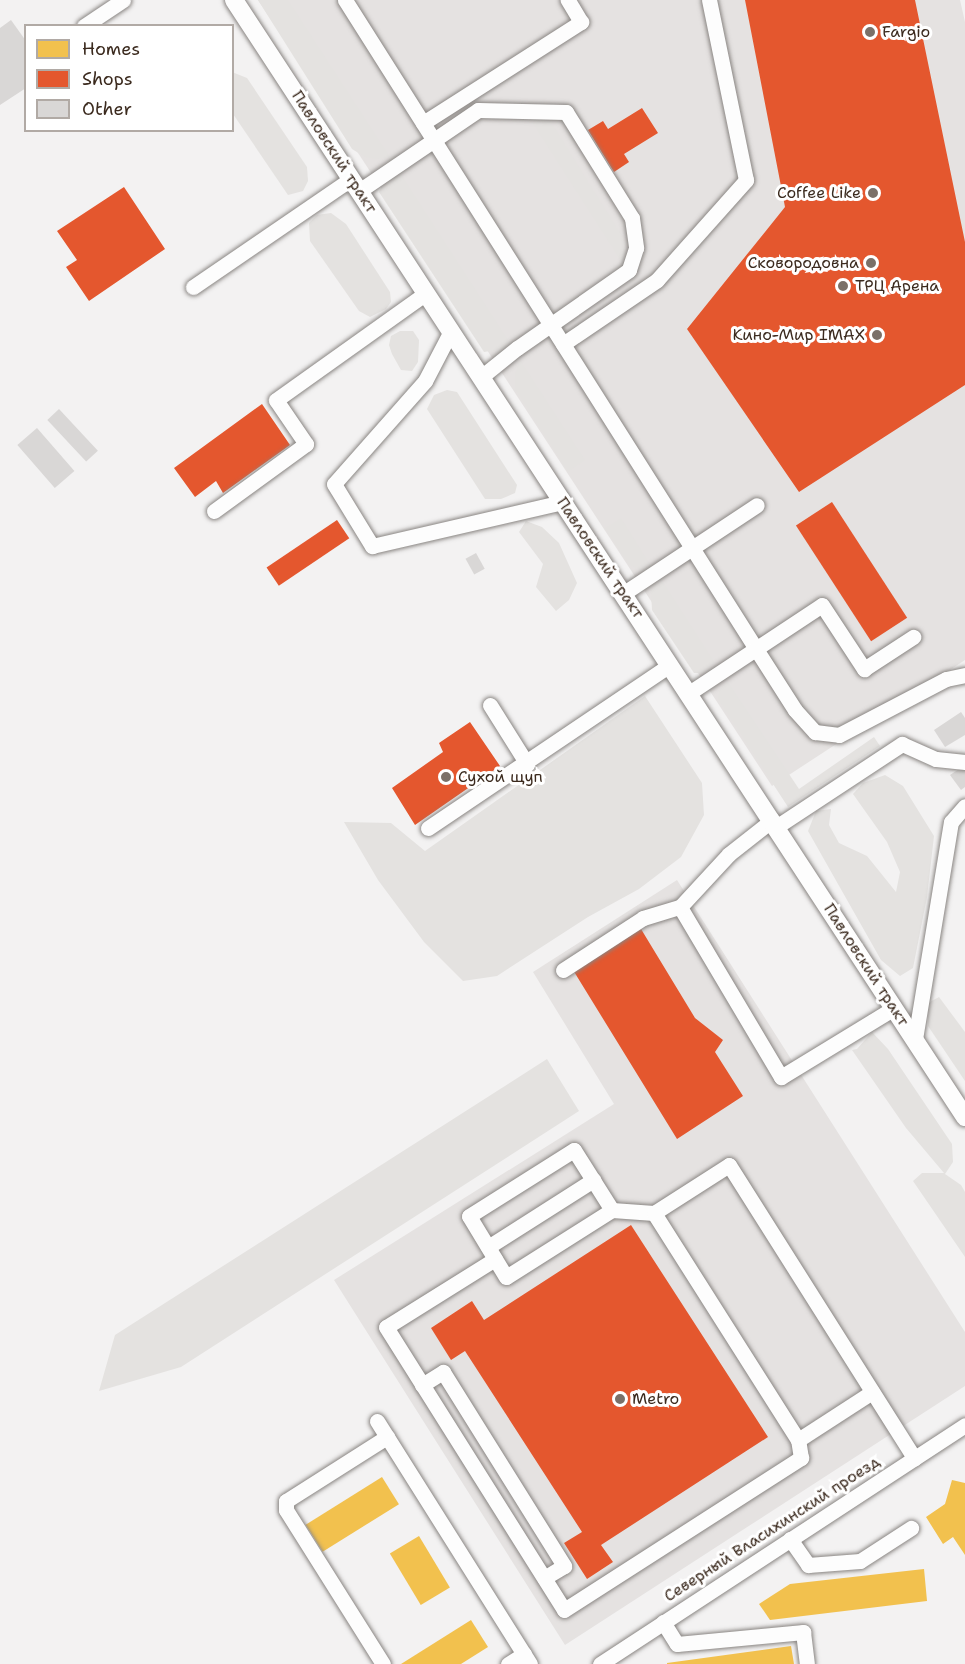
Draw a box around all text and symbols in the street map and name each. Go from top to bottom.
place label: Fargio [882,22,930,42]
legend [24,24,234,132]
marker: Fargio [863,25,877,39]
text: Homes [82,37,140,61]
text: Shops [82,67,133,91]
street label: Павловский тракт [287,87,381,217]
text: Other [82,97,132,121]
place label: Coffee Like [777,183,861,203]
marker: Coffee Like [866,186,880,200]
place label: Сковородовна [748,253,859,273]
marker: Сковородовна [864,256,878,270]
place label: ТРЦ Арена [855,276,939,296]
marker: ТРЦ Арена [836,279,850,293]
place label: Кино-Мир IMAX [733,325,865,345]
marker: Кино-Мир IMAX [870,328,884,342]
street label: Павловский тракт [552,494,648,622]
place label: Сухой щуп [458,767,543,787]
marker: Сухой щуп [439,770,453,784]
street label: Павловский тракт [819,900,913,1030]
place label: Metro [632,1389,679,1409]
marker: Metro [613,1392,627,1406]
street label: Северный Власихинский проезд [661,1452,883,1606]

